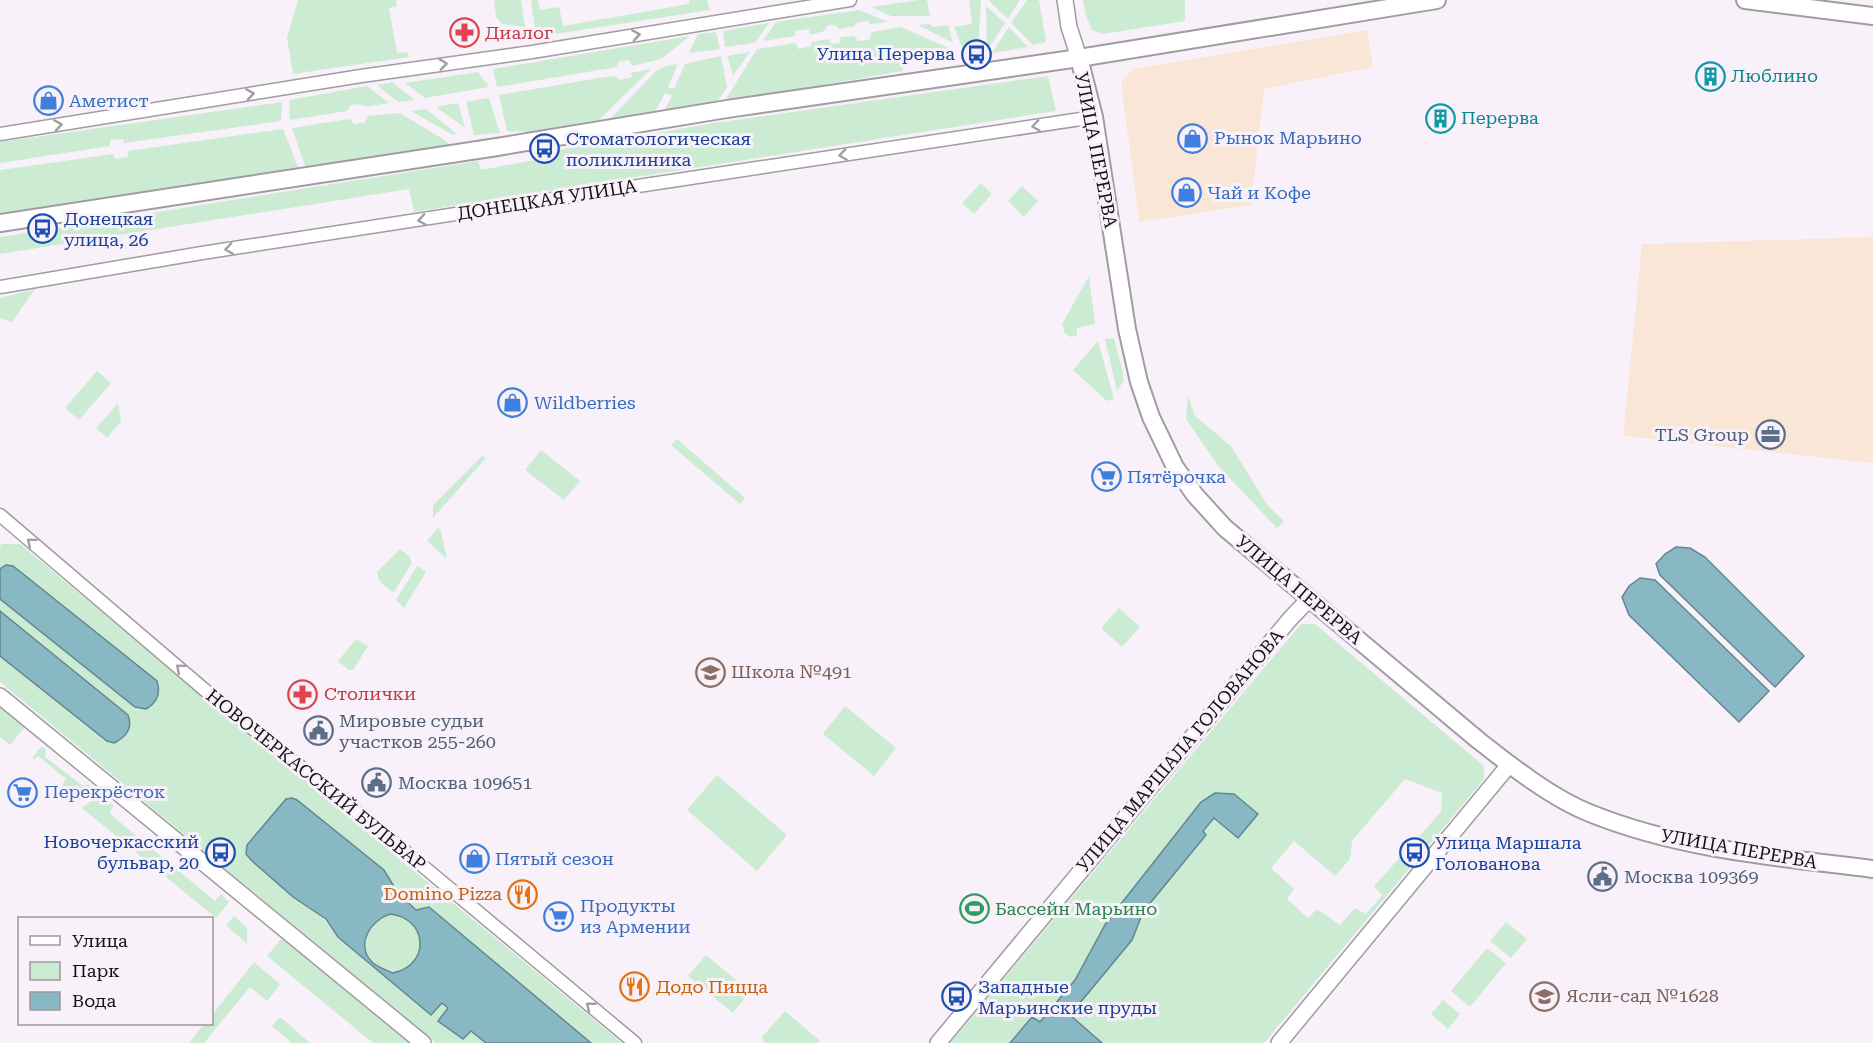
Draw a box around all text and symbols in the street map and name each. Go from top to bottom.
pharmacy icon: Диалог [448,17,480,49]
place label: Диалог [485,22,553,43]
one-way arrow [631,29,640,41]
bus stop icon: Улица Перерва [960,38,992,70]
place label: Улица Перерва [817,43,955,64]
one-way arrow [438,58,448,71]
building icon: Люблино [1694,60,1726,92]
place label: Люблино [1731,65,1818,86]
street label: УЛИЦА ПЕРЕРВА [1071,70,1122,230]
shop icon: Аметист [32,85,64,117]
one-way arrow [246,88,255,100]
place label: Аметист [69,90,149,111]
building icon: Перерва [1424,102,1456,134]
place label: Перерва [1461,107,1539,128]
one-way arrow [53,119,62,131]
one-way arrow [1031,120,1041,132]
shop icon: Рынок Марьино [1177,122,1209,154]
place label: Рынок Марьино [1214,127,1362,148]
place label: Стоматологическая поликлиника [566,128,751,170]
bus stop icon: Стоматологическая поликлиника [529,133,561,165]
one-way arrow [838,148,848,161]
street label: ДОНЕЦКАЯ УЛИЦА [456,175,638,224]
shop icon: Чай и Кофе [1170,177,1202,209]
place label: Чай и Кофе [1207,182,1311,203]
place label: Донецкая улица, 26 [64,208,153,250]
bus stop icon: Донецкая улица, 26 [27,213,59,245]
one-way arrow [417,213,427,225]
one-way arrow [225,243,234,255]
shop icon: Wildberries [497,387,529,419]
place label: Wildberries [534,392,636,413]
office icon: TLS Group [1754,419,1786,451]
place label: TLS Group [1655,424,1749,445]
supermarket icon: Пятёрочка [1090,461,1122,493]
place label: Пятёрочка [1127,466,1226,487]
street label: УЛИЦА ПЕРЕРВА [1232,531,1367,649]
one-way arrow [27,538,38,549]
street label: УЛИЦА МАРШАЛА ГОЛОВАНОВА [1072,625,1288,876]
school or university icon: Школа №491 [694,656,726,688]
place label: Школа №491 [731,661,852,682]
one-way arrow [176,665,187,676]
pharmacy icon: Столички [287,678,319,710]
place label: Столички [324,683,416,704]
street label: НОВОЧЕРКАССКИЙ БУЛЬВАР [202,684,430,875]
place label: Мировые судьи участков 255-260 [339,710,496,752]
public building icon: Мировые судьи участков 255-260 [302,715,334,747]
public building icon: Москва 109651 [361,767,393,799]
place label: Москва 109651 [398,772,532,793]
supermarket icon: Перекрёсток [7,776,39,808]
place label: Перекрёсток [44,781,166,802]
street label: УЛИЦА ПЕРЕРВА [1659,824,1819,873]
place label: Новочеркасский бульвар, 20 [43,831,199,873]
place label: Улица Маршала Голованова [1435,832,1582,874]
bus stop icon: Новочеркасский бульвар, 20 [204,836,236,868]
bus stop icon: Улица Маршала Голованова [1398,837,1430,869]
shop icon: Пятый сезон [458,843,490,875]
place label: Пятый сезон [495,848,614,869]
public building icon: Москва 109369 [1587,861,1619,893]
place label: Москва 109369 [1624,866,1758,887]
restaurant icon: Domino Pizza [507,878,539,910]
place label: Domino Pizza [383,883,502,904]
sports icon: Бассейн Марьино [958,893,990,925]
place label: Продукты из Армении [580,895,691,937]
place label: Бассейн Марьино [995,898,1157,919]
supermarket icon: Продукты из Армении [543,900,575,932]
legend [18,917,213,1025]
text: Улица [72,930,128,951]
text: Парк [72,960,120,981]
restaurant icon: Додо Пицца [619,971,651,1003]
place label: Додо Пицца [656,976,768,997]
place label: Западные Марьинские пруды [978,976,1157,1018]
school or university icon: Ясли-сад №1628 [1529,980,1561,1012]
bus stop icon: Западные Марьинские пруды [941,981,973,1013]
place label: Ясли-сад №1628 [1566,985,1719,1006]
text: Вода [72,990,116,1011]
one-way arrow [586,1002,597,1013]

